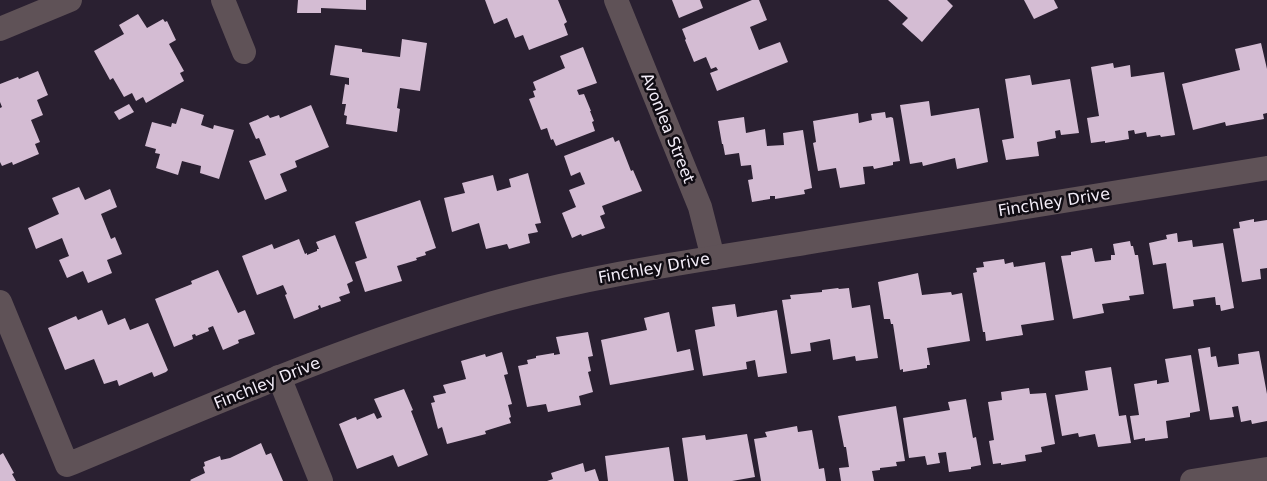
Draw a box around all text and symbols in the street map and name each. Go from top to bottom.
street label: Avonlea Street [637,70,699,186]
street label: Finchley Drive [997,184,1111,220]
street label: Finchley Drive [597,249,711,287]
street label: Finchley Drive [211,353,323,413]

